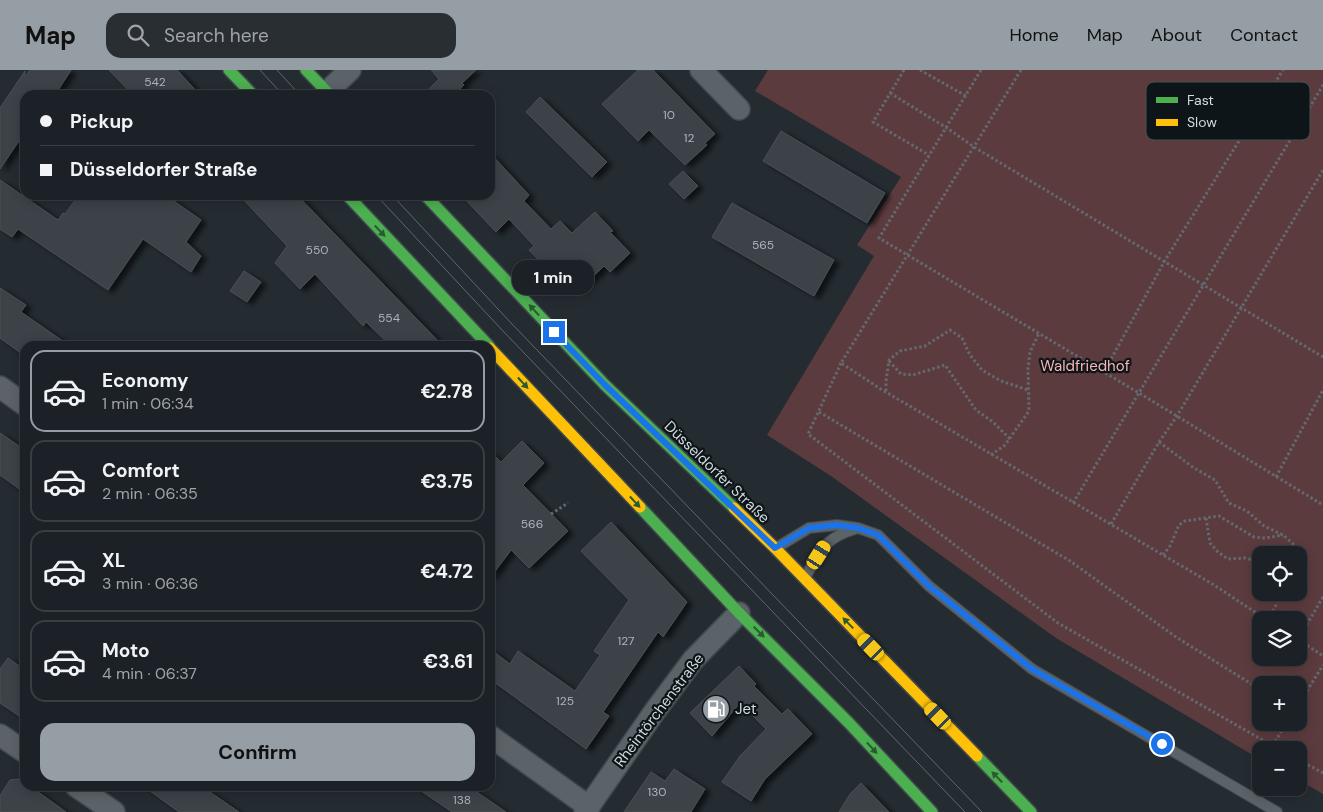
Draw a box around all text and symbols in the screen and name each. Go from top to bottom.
search box [106,13,456,58]
text: Map [25,20,76,51]
icon: search [124,21,152,49]
text: Search here [164,23,269,48]
text: Home [1009,23,1059,47]
text: Map [1087,23,1123,47]
text: About [1151,23,1202,47]
text: Contact [1230,23,1298,47]
house number: 542 [144,74,166,90]
legend [1146,82,1310,140]
text: Fast [1187,91,1214,109]
house number: 10 [663,107,675,123]
text: Pickup [70,109,134,134]
text: Slow [1187,113,1217,131]
house number: 12 [684,130,694,146]
text: Düsseldorfer Straße [70,157,257,182]
one-way arrow [374,224,386,236]
house number: 565 [752,237,774,253]
house number: 550 [306,242,328,258]
callout: 1 min [513,260,595,294]
text: 1 min [534,267,572,288]
one-way arrow [528,305,540,317]
house number: 554 [378,310,400,326]
route end [543,321,565,343]
park label: Waldfriedhof [1040,356,1130,376]
text: Economy [102,368,189,393]
icon: car [42,369,87,414]
one-way arrow [517,377,529,389]
text: €2.78 [421,379,473,404]
text: 1 min · 06:34 [102,393,194,414]
street label: Düsseldorfer Straße [660,417,774,527]
text: Comfort [102,458,180,483]
icon: car [42,459,87,504]
text: €3.75 [421,469,473,494]
text: 2 min · 06:35 [102,483,198,504]
one-way arrow [629,495,641,507]
house number: 566 [521,516,543,532]
car [804,538,833,572]
map controls [1252,546,1307,796]
button: locate [1252,546,1307,601]
text: XL [102,548,125,573]
icon: car [42,549,87,594]
text: €4.72 [420,559,473,584]
text: 3 min · 06:36 [102,573,198,594]
button: layers [1252,611,1307,666]
one-way arrow [842,617,854,629]
one-way arrow [752,626,764,638]
car [855,631,886,663]
house number: 127 [618,633,634,649]
text: Moto [102,638,150,663]
icon: car [42,639,87,684]
text: €3.61 [423,649,473,674]
street label: Rheintörchenstraße [610,649,708,771]
text: 4 min · 06:37 [102,663,197,684]
button: + [1252,676,1307,731]
house number: 125 [556,693,574,709]
fuel station icon: Jet [701,694,731,724]
place label: Jet [735,699,757,719]
car [922,700,953,732]
button: Confirm [40,723,475,781]
route start [1151,733,1173,755]
button: − [1252,741,1307,796]
one-way arrow [866,742,878,754]
one-way arrow [991,771,1003,783]
house number: 130 [647,784,667,800]
house number: 138 [453,792,471,808]

